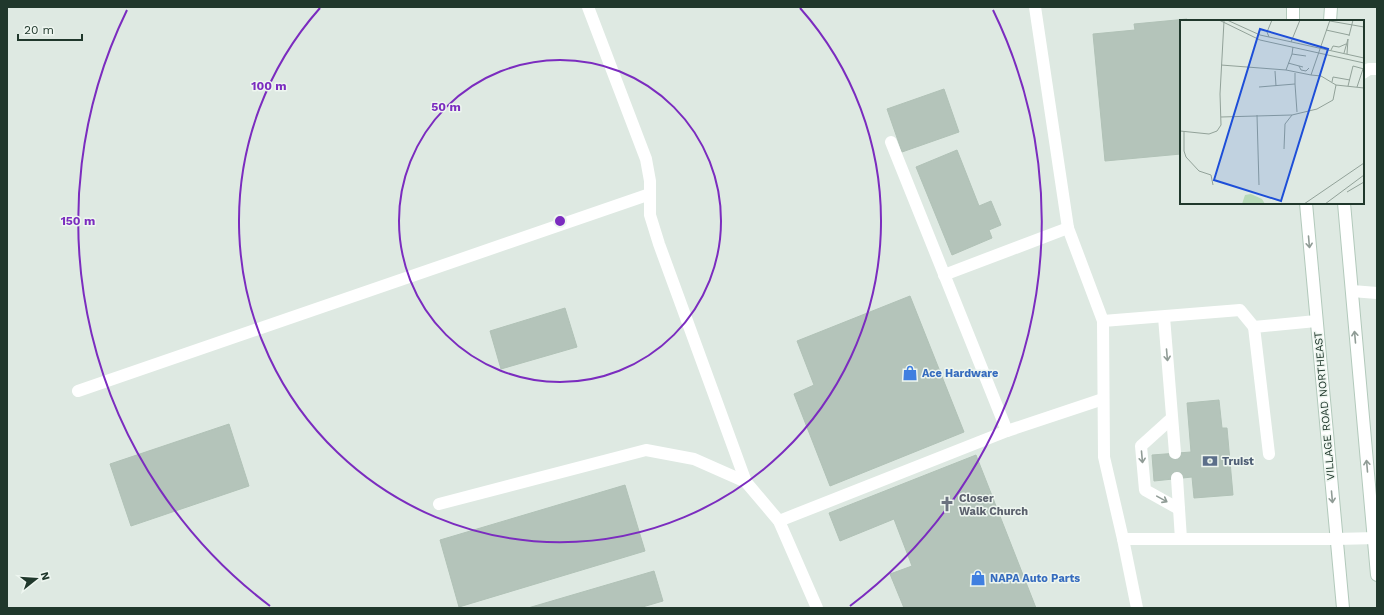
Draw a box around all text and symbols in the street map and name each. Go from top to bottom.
scale bar [18,16,82,42]
inset map [1180,20,1364,204]
text: 20 m [24,23,54,37]
text: 100 m [251,79,287,93]
text: 50 m [431,100,461,114]
text: 150 m [61,214,95,228]
centre of rings [553,214,567,228]
one-way arrow [1305,235,1313,248]
street label: VILLAGE ROAD NORTHEAST [1311,331,1337,481]
one-way arrow [1352,331,1359,344]
one-way arrow [1164,348,1171,361]
shop icon: Ace Hardware [901,364,919,382]
place label: Ace Hardware [922,367,998,380]
one-way arrow [1138,450,1145,463]
bank icon: Truist [1201,452,1219,470]
place label: Truist [1222,455,1254,468]
one-way arrow [1364,460,1371,473]
one-way arrow [1329,490,1336,503]
place label: Closer Walk Church [959,492,1028,518]
church icon: Closer Walk Church [938,495,956,513]
one-way arrow [1156,496,1168,504]
north arrow [16,559,56,599]
shop icon: NAPA Auto Parts [969,569,987,587]
text: N [38,570,52,582]
place label: NAPA Auto Parts [990,572,1080,585]

